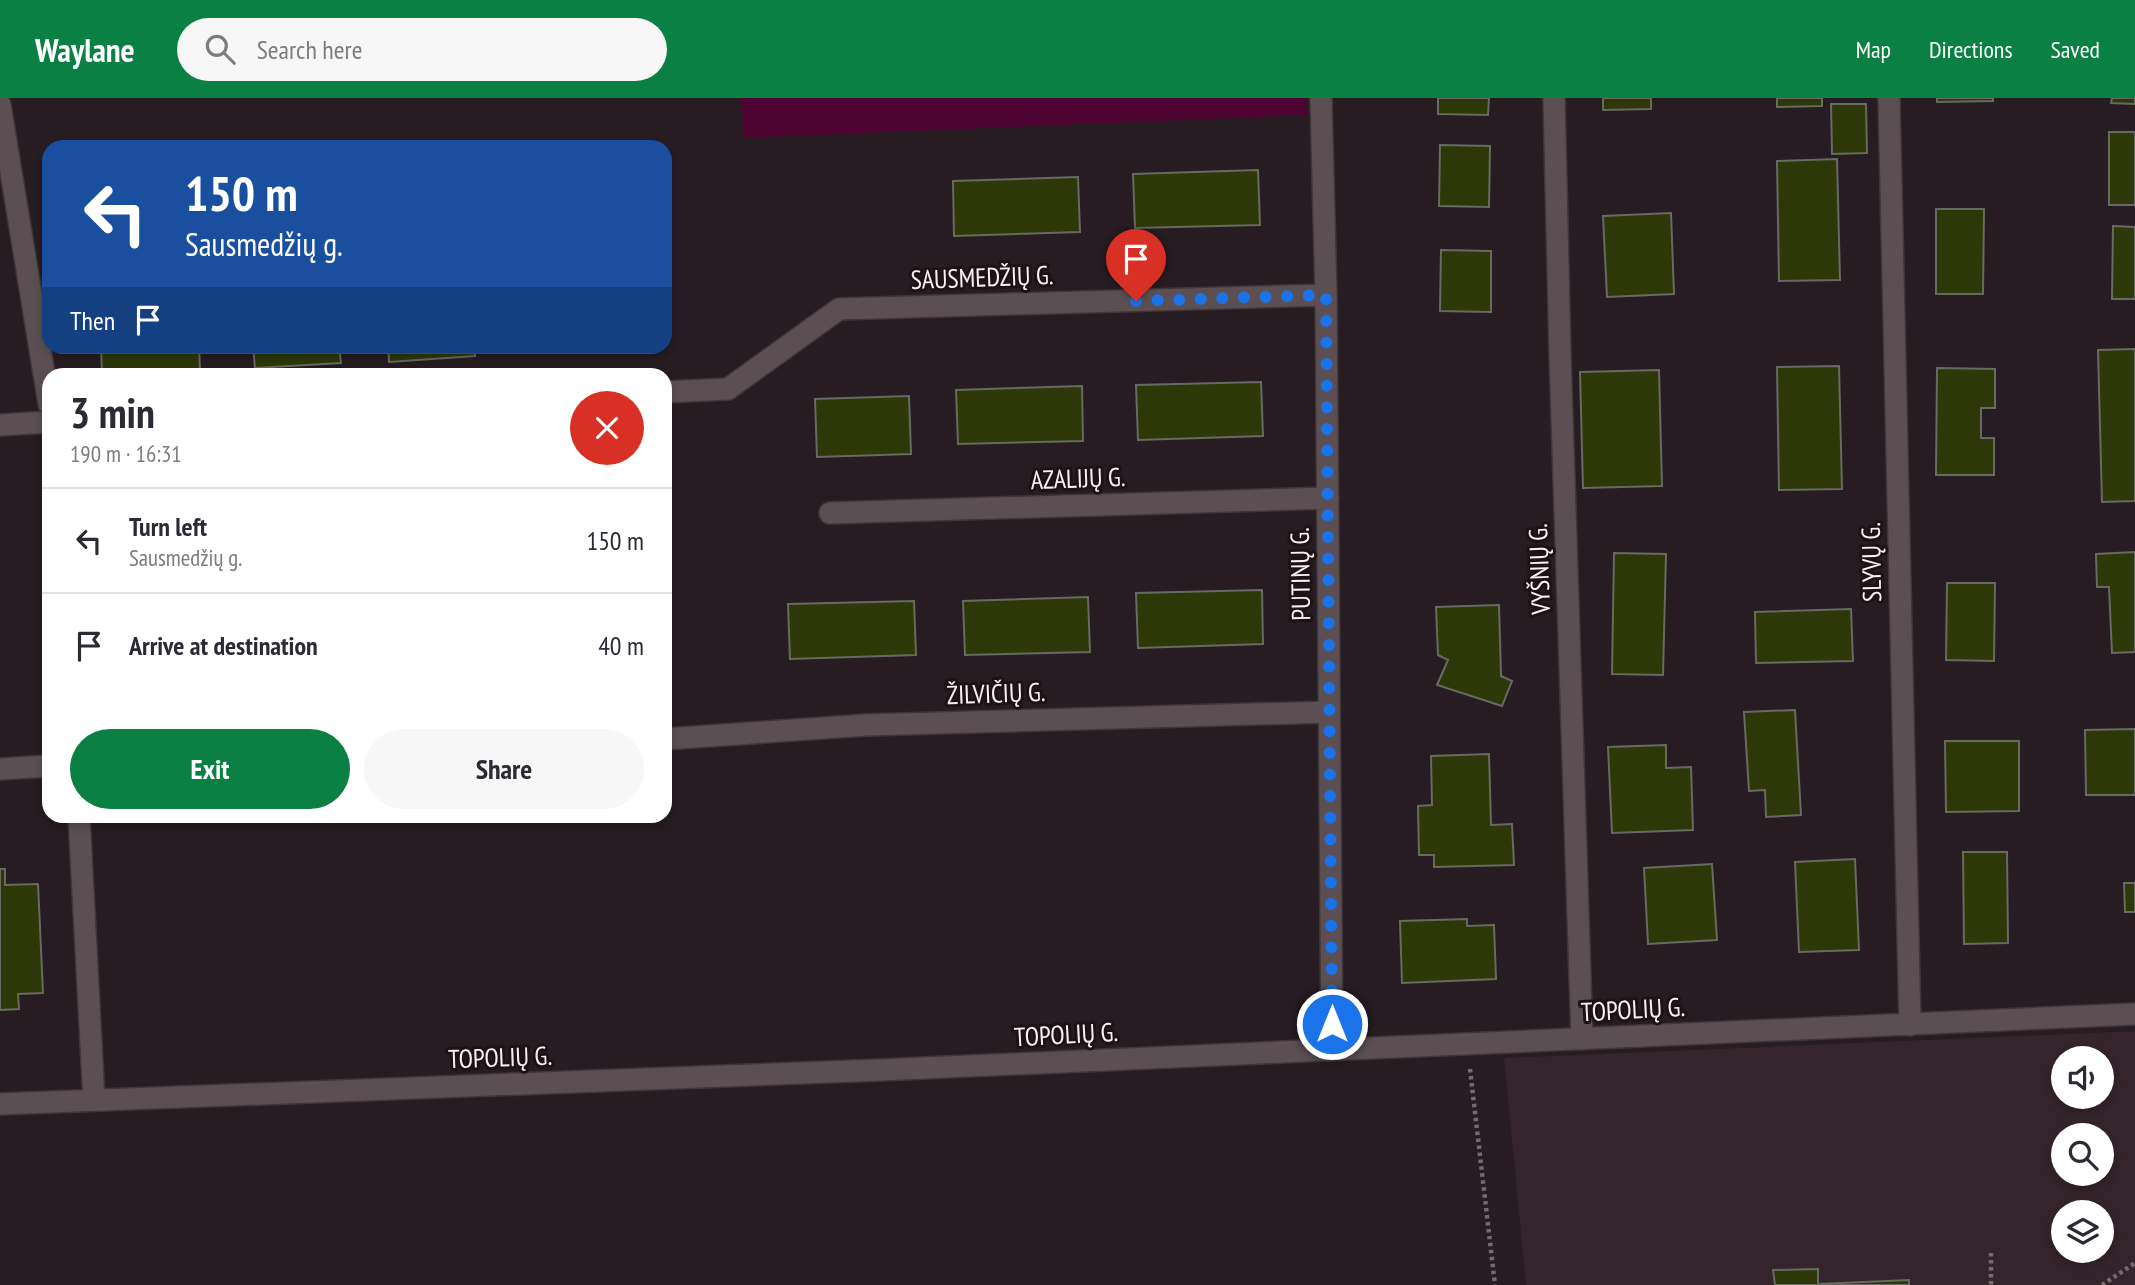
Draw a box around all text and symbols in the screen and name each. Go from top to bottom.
search box [177,18,667,81]
text: Waylane [35,28,135,71]
icon: search [201,30,239,68]
text: Search here [257,33,362,66]
text: Map [1856,34,1891,65]
text: Directions [1929,34,2013,65]
text: Saved [2051,34,2100,65]
text: 150 m [185,161,298,225]
icon: left [70,168,161,259]
text: Sausmedžių g. [185,223,343,265]
pin [1106,229,1166,301]
icon: arrive [1117,240,1155,278]
street label: SAUSMEDŽIŲ G. [910,258,1054,296]
icon: arrive [129,301,167,339]
text: Then [70,304,115,337]
text: 3 min [70,385,155,440]
button: close [570,391,644,465]
text: 190 m · 16:31 [70,439,182,468]
street label: AZALIJŲ G. [1030,460,1126,496]
text: Turn left [129,510,207,543]
icon: left [70,522,108,560]
street label: SLYVŲ G. [1854,522,1888,602]
street label: VYŠNIŲ G. [1521,523,1557,616]
text: 150 m [586,524,644,557]
street label: PUTINŲ G. [1283,527,1317,621]
text: Sausmedžių g. [129,543,242,572]
icon: arrive [70,627,108,665]
text: Arrive at destination [129,629,318,662]
text: 40 m [598,629,644,662]
street label: ŽILVIČIŲ G. [946,675,1046,711]
button: Exit [70,729,350,809]
button: Share [364,729,644,809]
position arrow [1295,987,1369,1061]
street label: TOPOLIŲ G. [1580,990,1686,1028]
street label: TOPOLIŲ G. [1013,1015,1119,1053]
street label: TOPOLIŲ G. [447,1039,553,1075]
map controls [2051,1046,2114,1263]
button: sound [2051,1046,2114,1109]
button: search [2051,1123,2114,1186]
button: layers [2051,1200,2114,1263]

